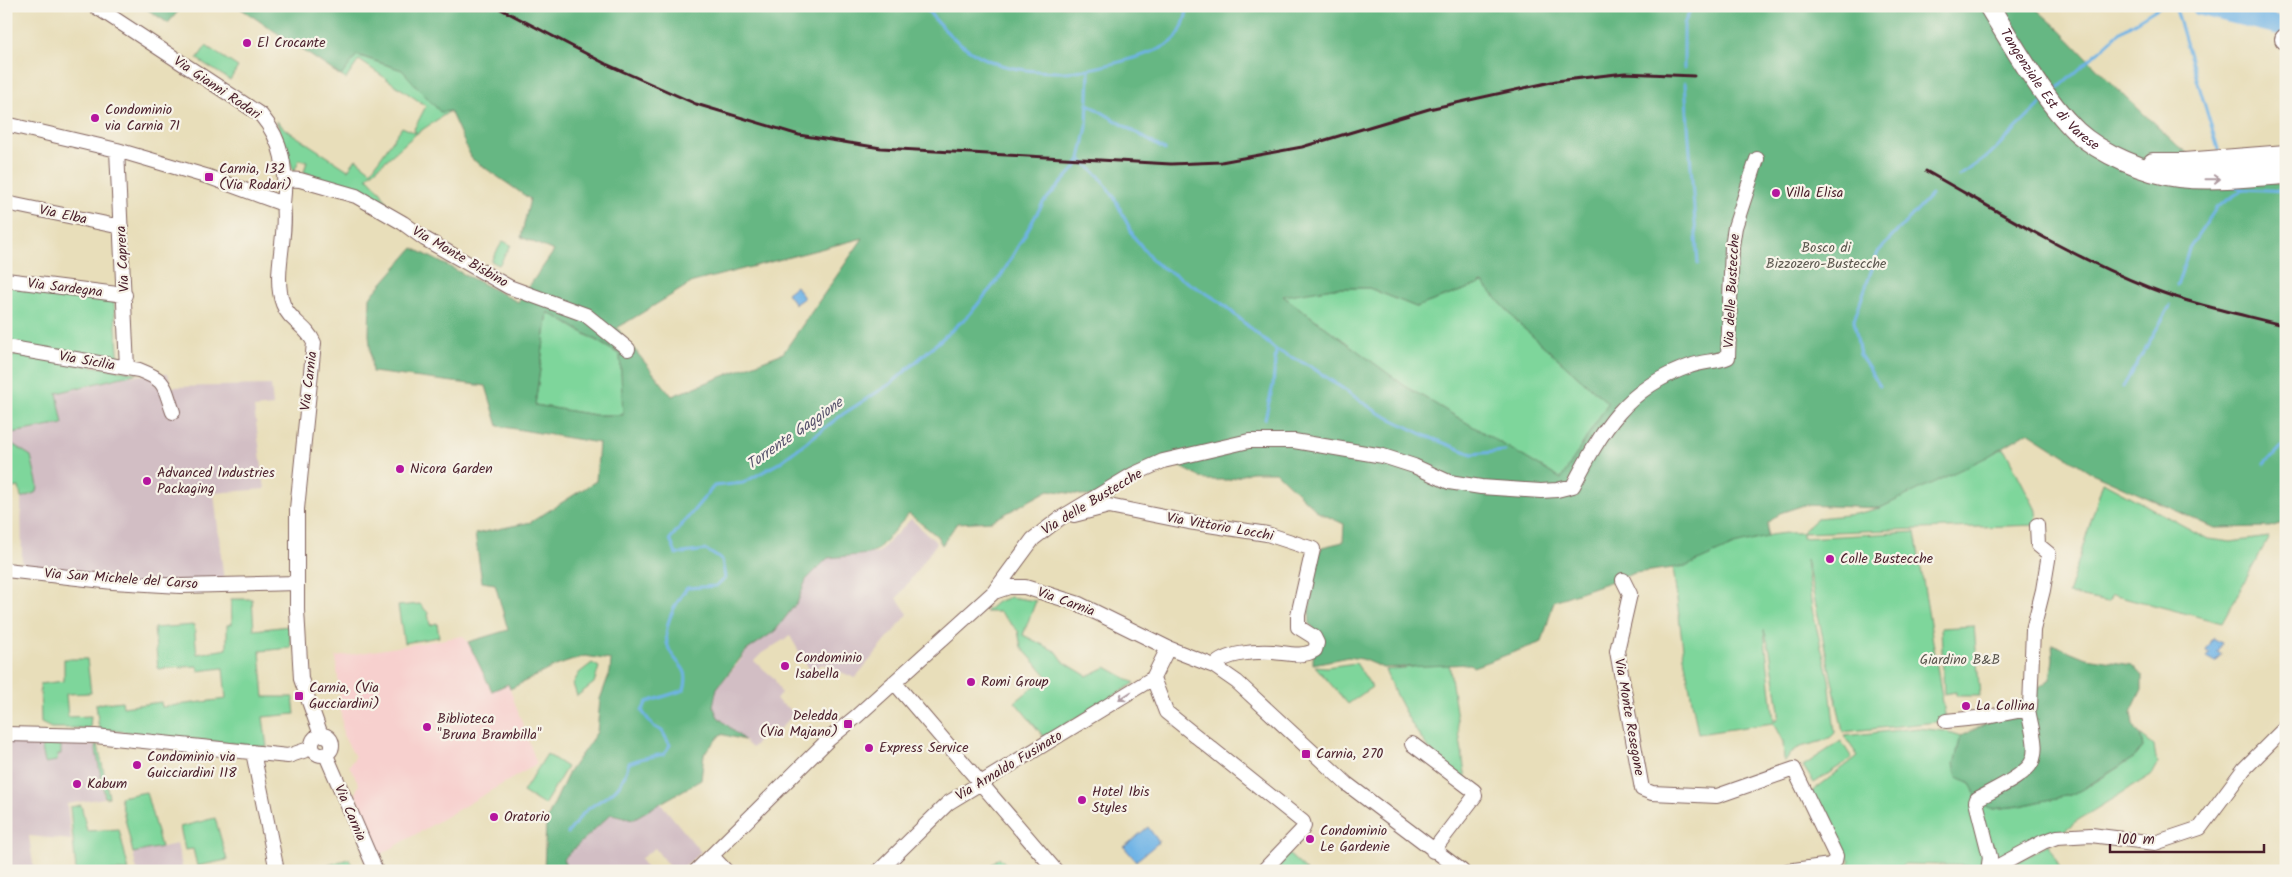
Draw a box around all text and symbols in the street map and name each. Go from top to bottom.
street label: Tangenziale Est di Varese [1994,24,2104,157]
place label: El Crocante [257,32,326,54]
marker: El Crocante [241,37,253,49]
street label: Via Gianni Rodari [169,51,266,126]
place label: Condominio via Carnia 71 [105,99,180,137]
marker: Condominio via Carnia 71 [89,112,101,124]
place label: Carnia, 132 (Via Rodari) [219,158,292,196]
marker: Carnia, 132 (Via Rodari) [203,171,215,183]
one-way arrow [2204,174,2221,184]
place label: Villa Elisa [1786,182,1843,204]
marker: Villa Elisa [1770,187,1782,199]
street label: Via Elba [37,199,89,231]
street label: Via Monte Bisbino [408,221,512,293]
street label: Via Caprera [110,225,136,293]
street label: Via delle Bustecche [1718,232,1746,349]
park label: Bosco di Bizzozero-Bustecche [1766,237,1887,275]
street label: Via Sardegna [26,272,104,304]
street label: Via Sicilia [57,345,117,377]
street label: Via Carnia [294,350,324,412]
water label: Torrente Gaggione [742,391,849,476]
place label: Nicora Garden [410,458,493,480]
place label: Advanced Industries Packaging [157,462,275,500]
marker: Nicora Garden [394,463,406,475]
street label: Via delle Bustecche [1037,463,1147,541]
marker: Advanced Industries Packaging [141,475,153,487]
street label: Via Vittorio Locchi [1165,507,1276,547]
place label: Colle Bustecche [1840,548,1934,570]
marker: Colle Bustecche [1824,553,1836,565]
street label: Via San Michele del Carso [43,563,199,595]
street label: Via Carnia [1034,581,1098,623]
place label: Condominio Isabella [795,647,862,685]
park label: Giardino B&B [1920,649,2000,671]
street label: Via Monte Resegone [1608,657,1650,778]
marker: Condominio Isabella [779,660,791,672]
place label: Romi Group [981,671,1049,693]
marker: Romi Group [965,676,977,688]
place label: Carnia, (Via Gucciardini) [309,677,379,715]
marker: Carnia, (Via Gucciardini) [293,690,305,702]
one-way arrow [1119,691,1133,701]
place label: La Collina [1976,695,2035,717]
marker: La Collina [1960,700,1972,712]
place label: Deledda (Via Majano) [760,705,838,743]
place label: Biblioteca "Bruna Brambilla" [437,708,542,746]
marker: Deledda (Via Majano) [842,718,854,730]
marker: Biblioteca "Bruna Brambilla" [421,721,433,733]
street label: Via Arnaldo Fusinato [951,725,1067,807]
place label: Express Service [879,737,969,759]
marker: Express Service [863,742,875,754]
place label: Carnia, 270 [1316,743,1383,765]
place label: Condominio via Guicciardini 118 [147,746,237,784]
marker: Carnia, 270 [1300,748,1312,760]
marker: Condominio via Guicciardini 118 [131,759,143,771]
place label: Kabum [87,773,127,795]
marker: Kabum [71,778,83,790]
street label: Via Carnia [328,781,372,845]
place label: Hotel Ibis Styles [1092,781,1150,819]
marker: Hotel Ibis Styles [1076,794,1088,806]
place label: Oratorio [504,806,550,828]
marker: Oratorio [488,811,500,823]
place label: Condominio Le Gardenie [1320,820,1390,858]
scale bar [2110,822,2263,854]
text: 100 m [2117,828,2155,852]
marker: Condominio Le Gardenie [1304,833,1316,845]

